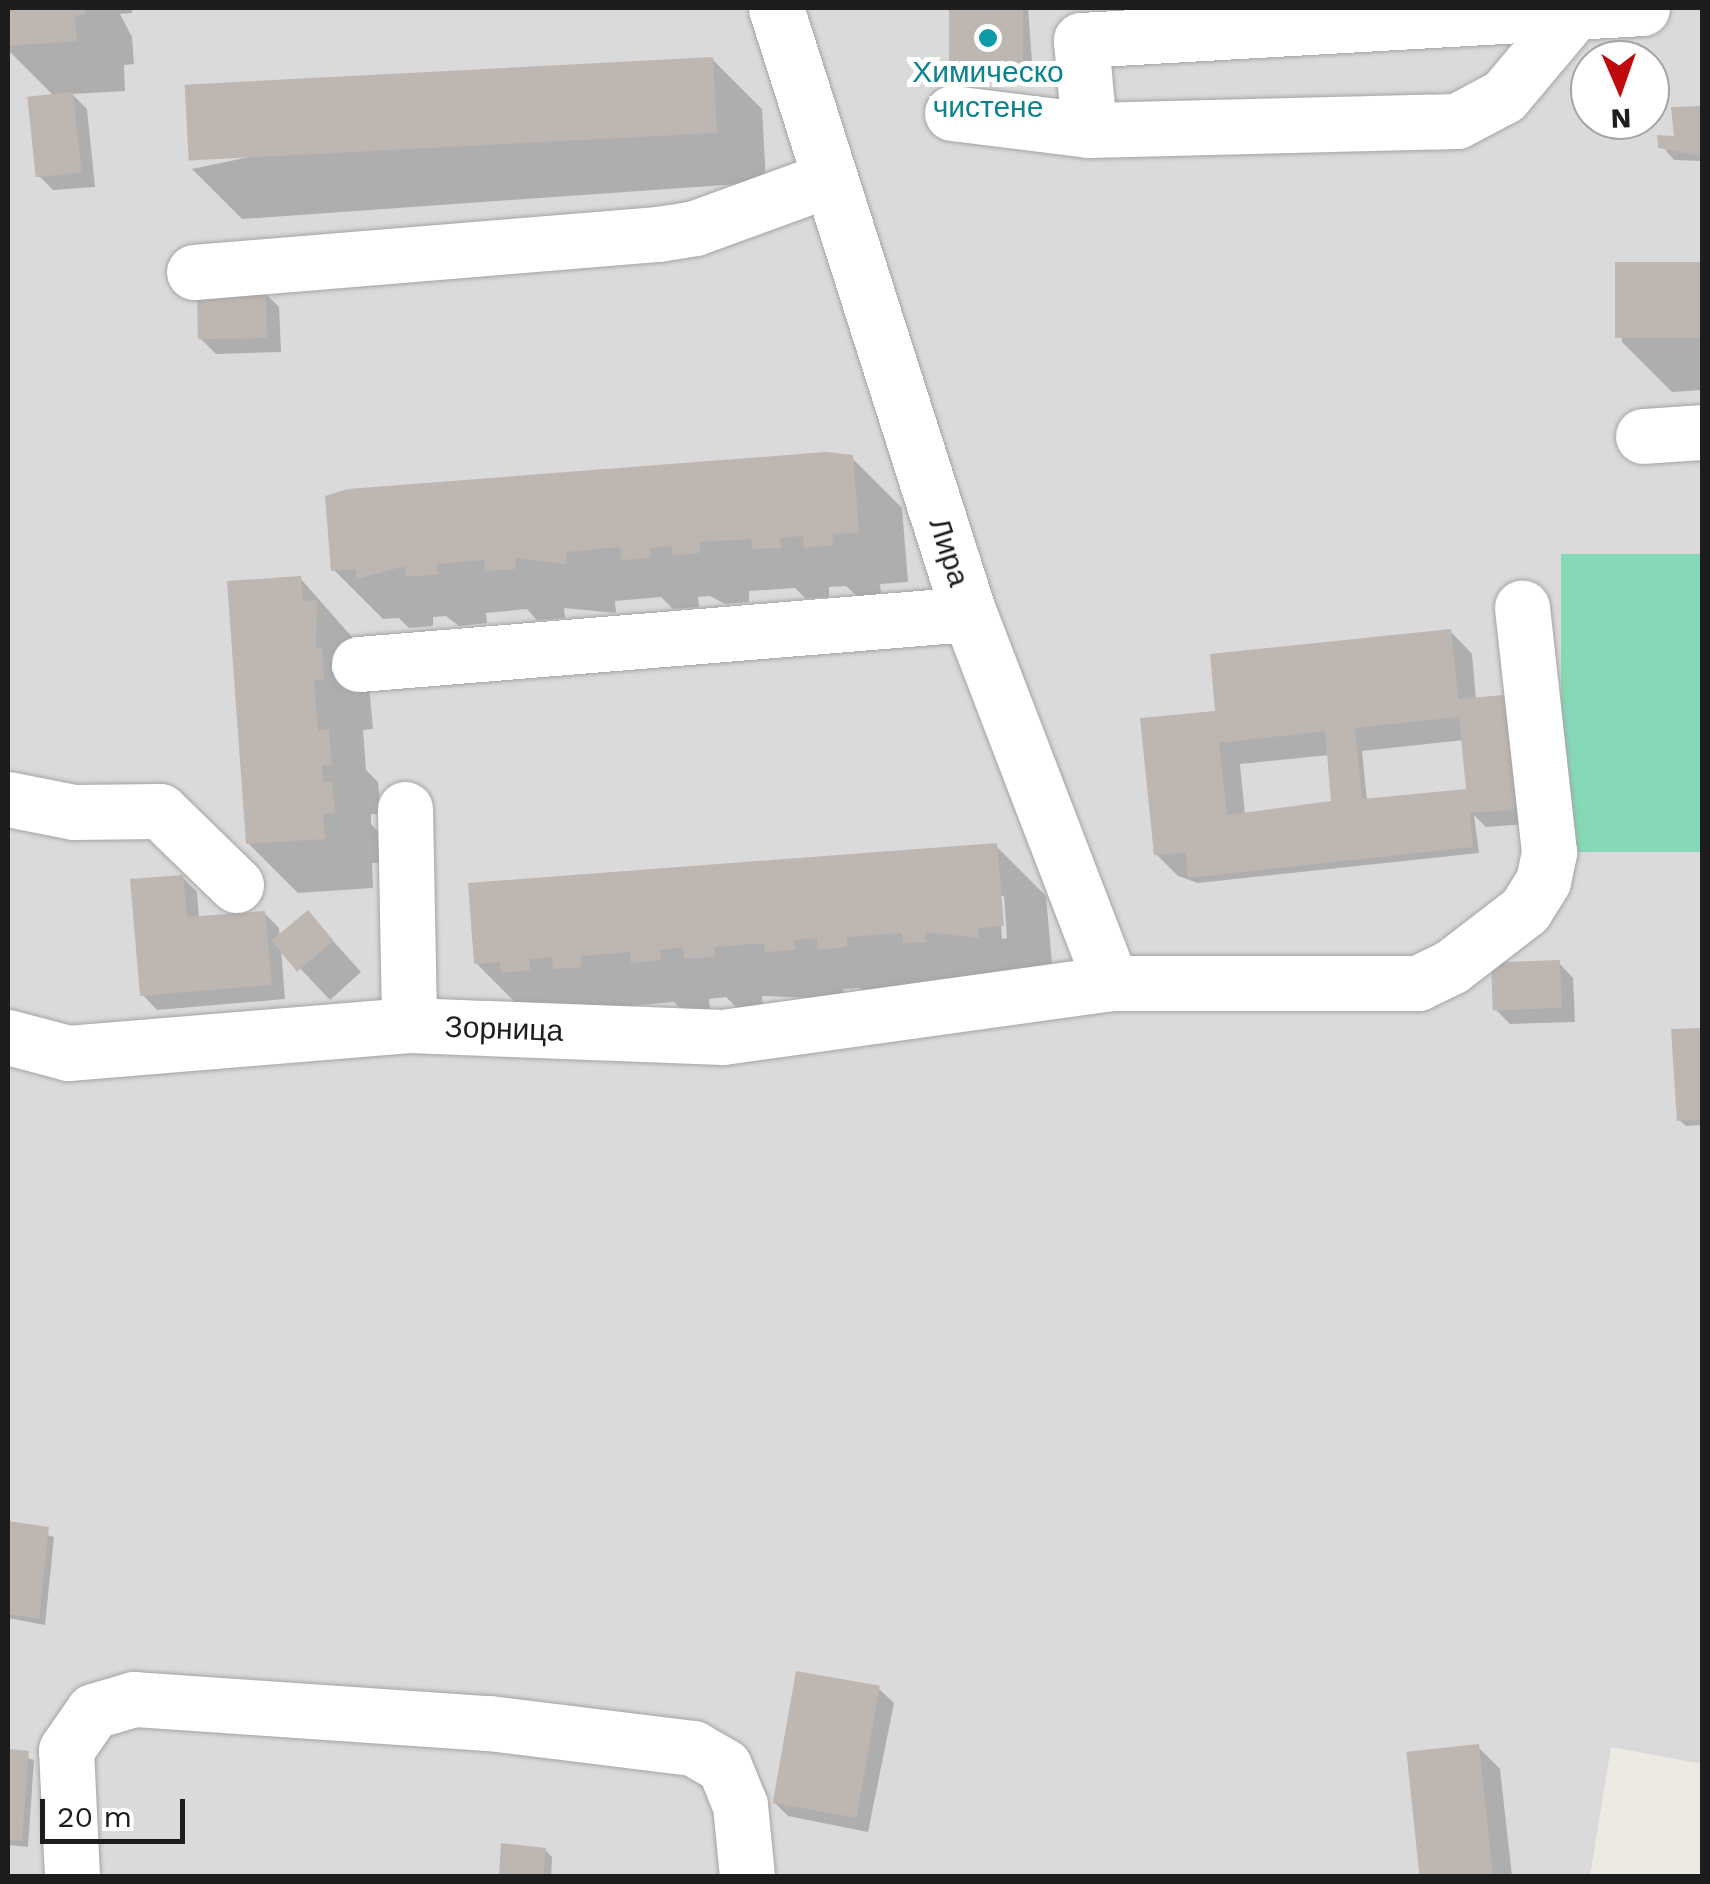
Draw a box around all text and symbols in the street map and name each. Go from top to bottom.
marker: Химическо чистене [977,27,999,49]
north arrow [1570,40,1670,140]
place label: Химическо чистене [912,54,1064,124]
text: N [1610,102,1632,135]
street label: Лира [921,513,977,591]
street label: Зорница [444,1009,564,1049]
scale bar [45,1779,190,1841]
text: 20 m [57,1799,132,1834]

